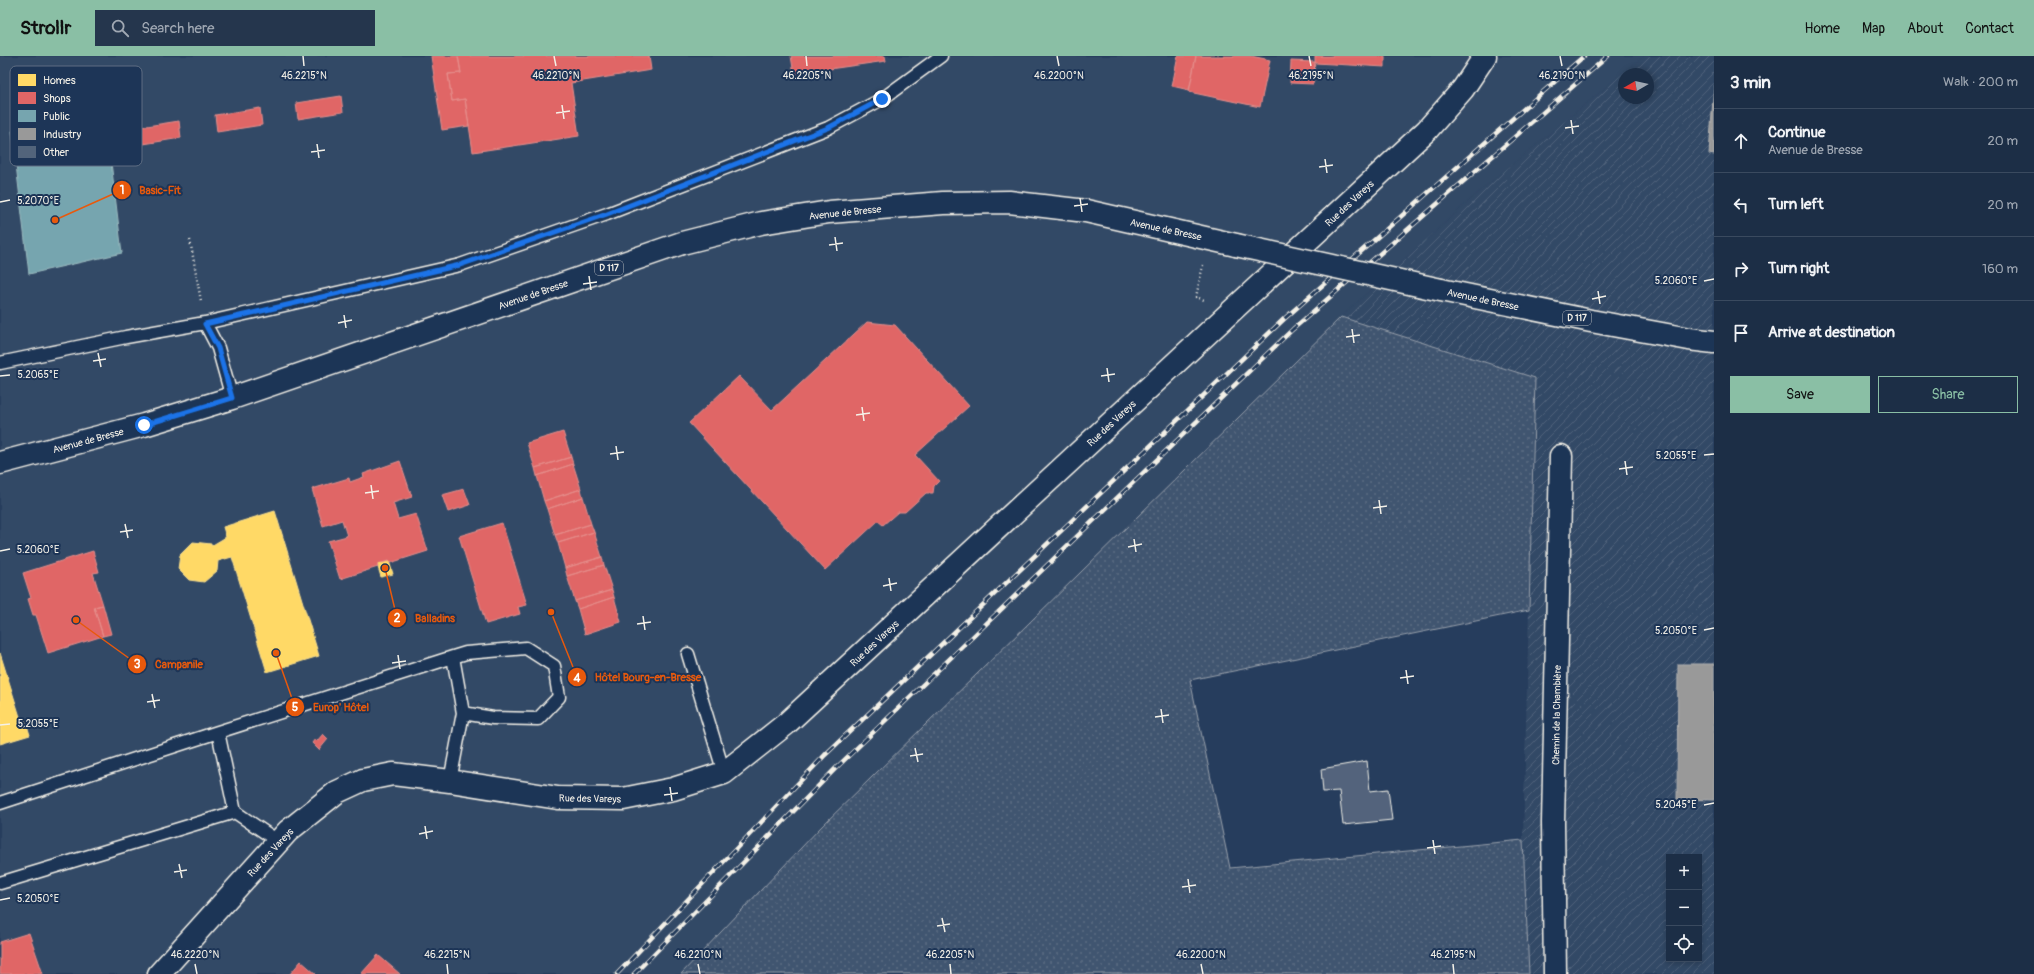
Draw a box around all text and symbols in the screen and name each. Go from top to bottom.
search box [95,10,375,46]
text: Strollr [20,16,71,40]
icon: search [109,17,131,39]
text: Search here [141,19,214,38]
text: Home [1805,20,1840,37]
text: Map [1862,20,1885,37]
text: About [1907,20,1943,37]
text: Contact [1965,20,2014,37]
legend [10,66,142,166]
north arrow [1618,68,1654,104]
text: 46.2215°N [281,70,327,82]
text: 46.2210°N [533,70,580,82]
text: 46.2205°N [783,70,831,82]
text: 46.2200°N [1034,70,1084,82]
text: 46.2195°N [1288,70,1334,82]
text: 46.2190°N [1539,70,1585,82]
text: 3 min [1730,72,1771,93]
text: Homes [43,74,76,87]
text: Walk · 200 m [1943,74,2018,90]
route end [873,90,891,108]
text: Shops [43,92,71,105]
text: Public [43,110,71,123]
text: Continue [1768,123,1826,142]
text: Industry [43,128,82,141]
icon: ahead [1730,130,1752,152]
text: 20 m [1987,133,2018,149]
text: Avenue de Bresse [1768,142,1863,158]
text: Other [43,146,69,159]
callout: Basic-Fit [112,178,189,201]
street label: Rue des Vareys [1323,178,1377,229]
text: 1 [120,183,124,198]
text: Basic-Fit [139,184,181,197]
icon: left [1730,194,1752,216]
text: 5.2070°E [17,195,59,207]
text: Turn left [1768,195,1824,214]
text: 20 m [1987,197,2018,213]
street label: Avenue de Bresse [808,203,882,223]
street label: Avenue de Bresse [1129,217,1203,243]
icon: right [1730,258,1752,280]
text: Turn right [1768,259,1829,278]
road number: D 117 [595,261,623,275]
text: 160 m [1982,261,2018,277]
text: 5.2060°E [1655,275,1697,287]
street label: Avenue de Bresse [497,277,570,312]
street label: Avenue de Bresse [1446,287,1520,313]
road number: D 117 [1563,311,1591,325]
icon: arrive [1730,322,1752,344]
text: Arrive at destination [1768,323,1895,342]
text: 5.2065°E [18,369,58,381]
button: Save [1730,376,1870,413]
button: Share [1878,376,2018,413]
street label: Rue des Vareys [1085,398,1139,449]
route start [135,416,153,434]
street label: Avenue de Bresse [52,426,125,456]
text: 5.2055°E [1656,450,1696,462]
text: 5.2060°E [17,544,59,556]
callout: Balladins [387,606,463,629]
text: 2 [394,611,401,626]
text: Balladins [415,612,455,625]
street label: Rue des Vareys [848,618,902,669]
text: 5.2050°E [1655,625,1697,637]
callout: Campanile [127,652,211,675]
text: 3 [134,657,141,672]
text: Campanile [155,658,204,671]
street label: Chemin de la Chambière [1550,665,1564,765]
callout: Hôtel Bourg-en-Bresse [567,666,709,689]
text: 4 [573,671,581,686]
text: Hôtel Bourg-en-Bresse [595,671,702,684]
callout: Europ' Hôtel [285,695,377,718]
text: 5 [292,700,299,715]
text: Europ' Hôtel [313,701,369,714]
text: 5.2055°E [18,718,58,730]
street label: Rue des Vareys [559,792,622,806]
text: 5.2045°E [1656,799,1696,811]
street label: Rue des Vareys [245,825,297,880]
map controls [1666,854,1702,962]
button: + [1666,854,1702,890]
button: − [1666,890,1702,926]
text: 5.2050°E [17,893,59,905]
button: locate [1666,926,1702,962]
text: 46.2220°N [171,949,220,961]
text: 46.2215°N [424,949,470,961]
text: 46.2210°N [675,949,722,961]
text: 46.2205°N [926,949,974,961]
text: 46.2200°N [1176,949,1226,961]
text: 46.2195°N [1430,949,1476,961]

